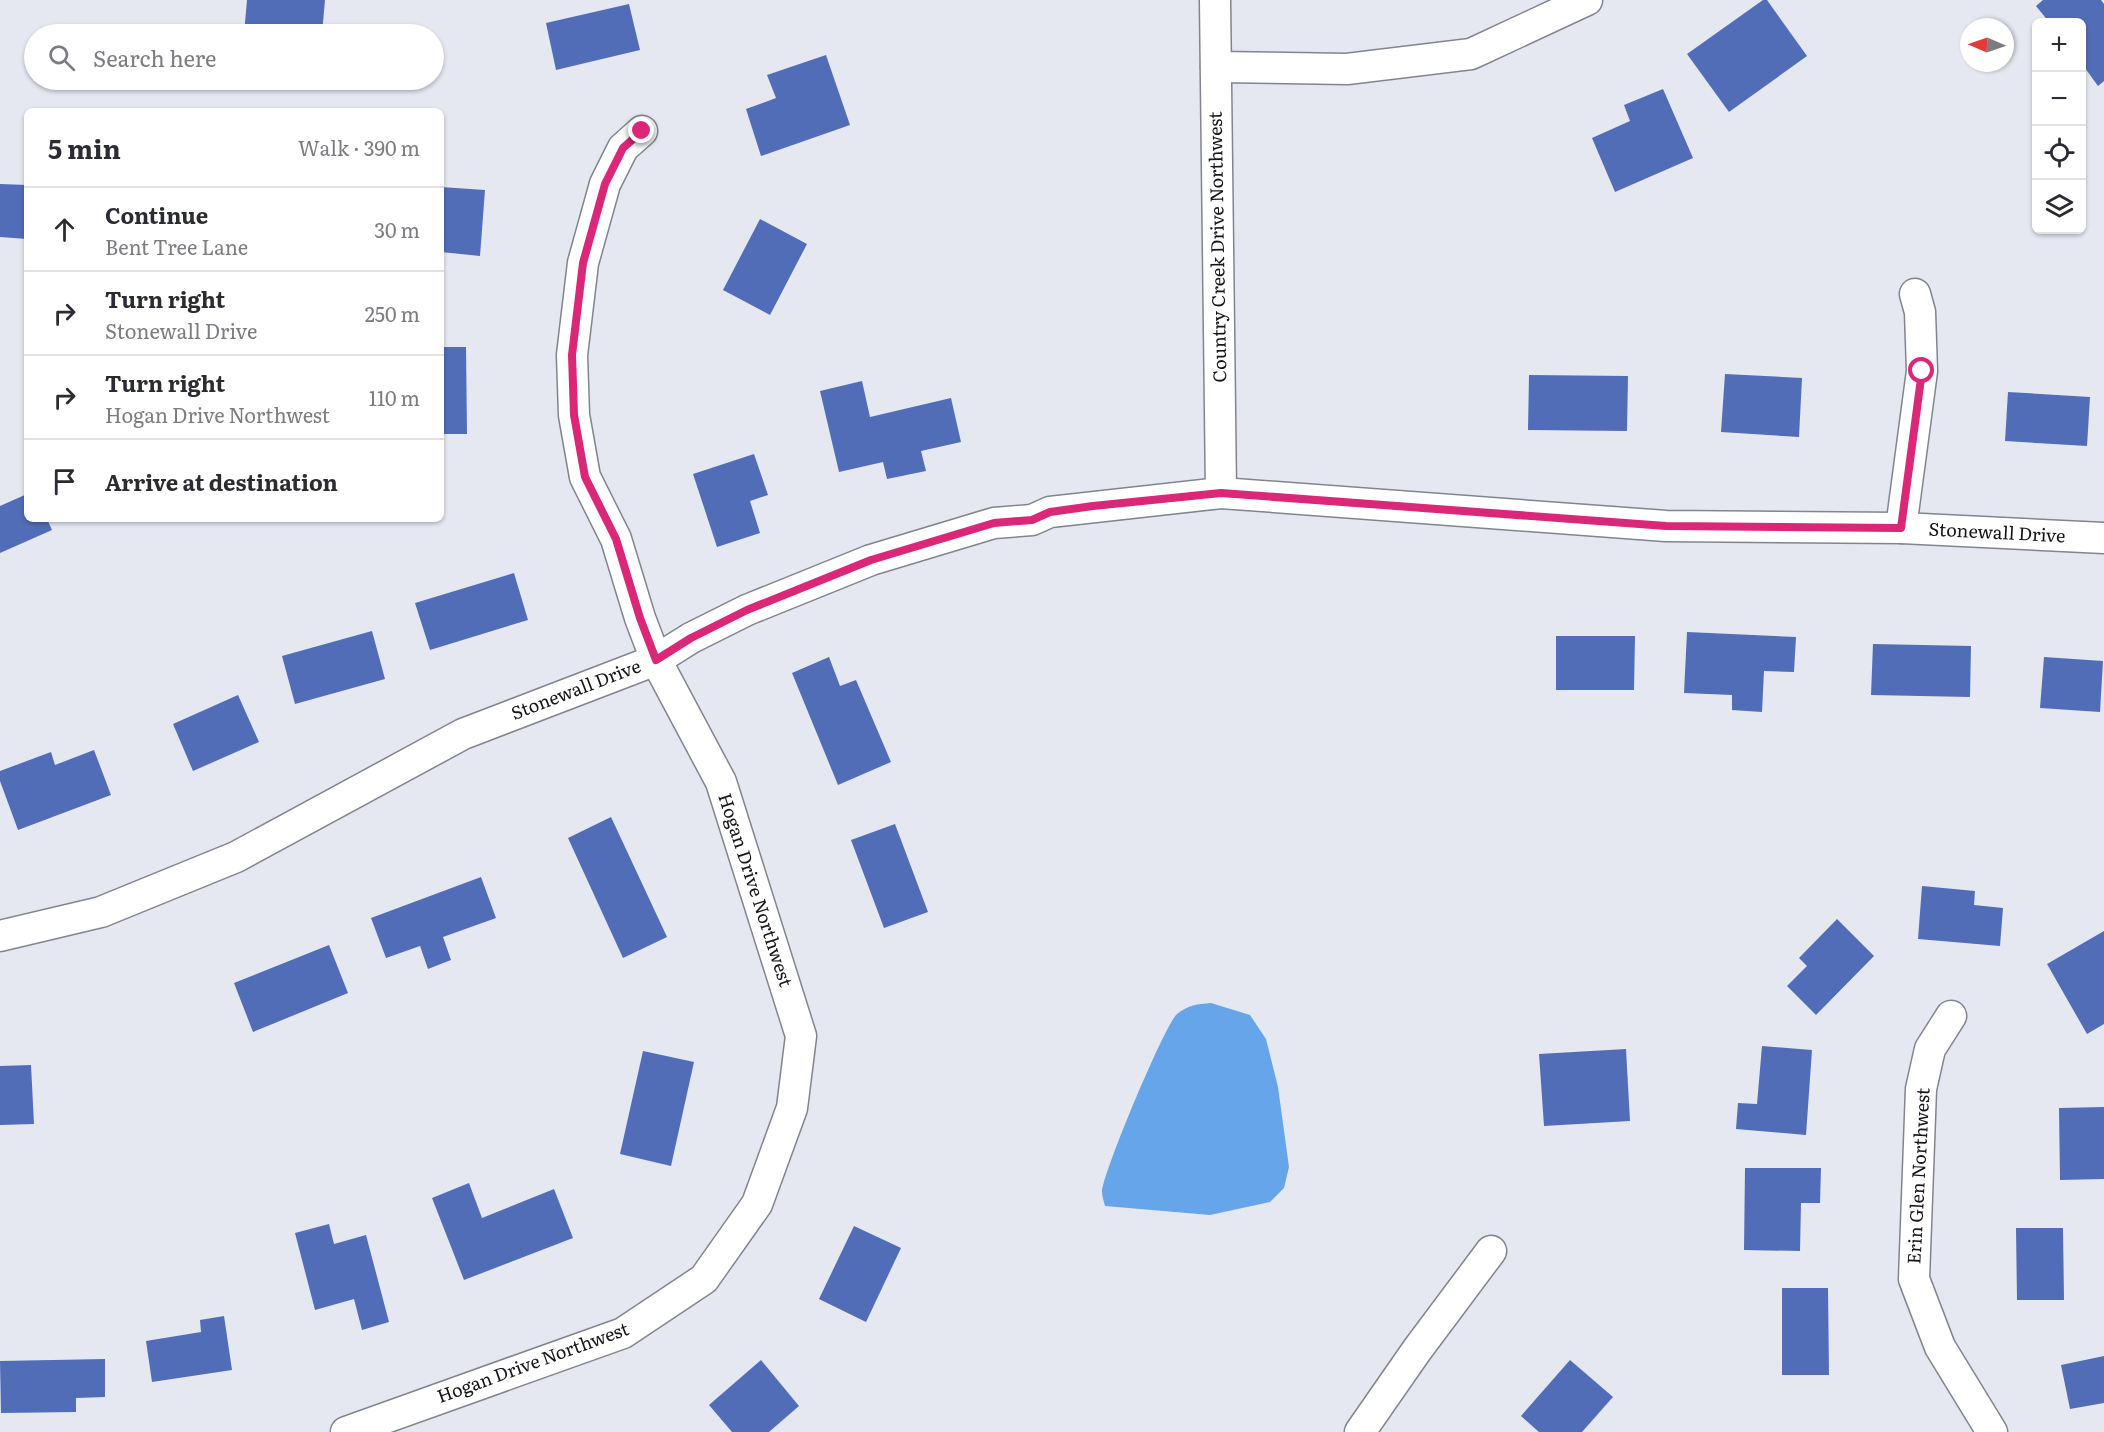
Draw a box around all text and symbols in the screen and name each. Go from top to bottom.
north arrow [1960,18,2014,72]
map controls [2032,18,2086,234]
button: + [2032,18,2086,72]
search box [24,24,444,90]
icon: search [45,41,78,74]
text: Search here [93,41,216,74]
button: − [2032,72,2086,126]
street label: Country Creek Drive Northwest [1201,111,1232,383]
route end [628,117,654,143]
button: locate [2032,126,2086,180]
text: 5 min [48,128,121,167]
text: Walk · 390 m [298,132,420,162]
button: layers [2032,180,2086,234]
text: Continue [105,198,208,231]
icon: ahead [48,213,81,246]
text: 30 m [374,214,420,244]
text: Bent Tree Lane [105,231,248,261]
text: Turn right [105,282,225,315]
icon: right [48,297,81,330]
text: 250 m [365,298,420,328]
text: Stonewall Drive [105,315,257,345]
route start [1908,357,1934,383]
text: Turn right [105,366,225,399]
icon: right [48,381,81,414]
text: 110 m [369,382,420,412]
text: Hogan Drive Northwest [105,399,330,429]
icon: arrive [48,465,81,498]
text: Arrive at destination [105,465,338,498]
street label: Stonewall Drive [1928,514,2066,549]
street label: Stonewall Drive [507,651,644,726]
street label: Hogan Drive Northwest [712,789,801,991]
street label: Erin Glen Northwest [1899,1086,1936,1265]
street label: Hogan Drive Northwest [433,1314,633,1409]

